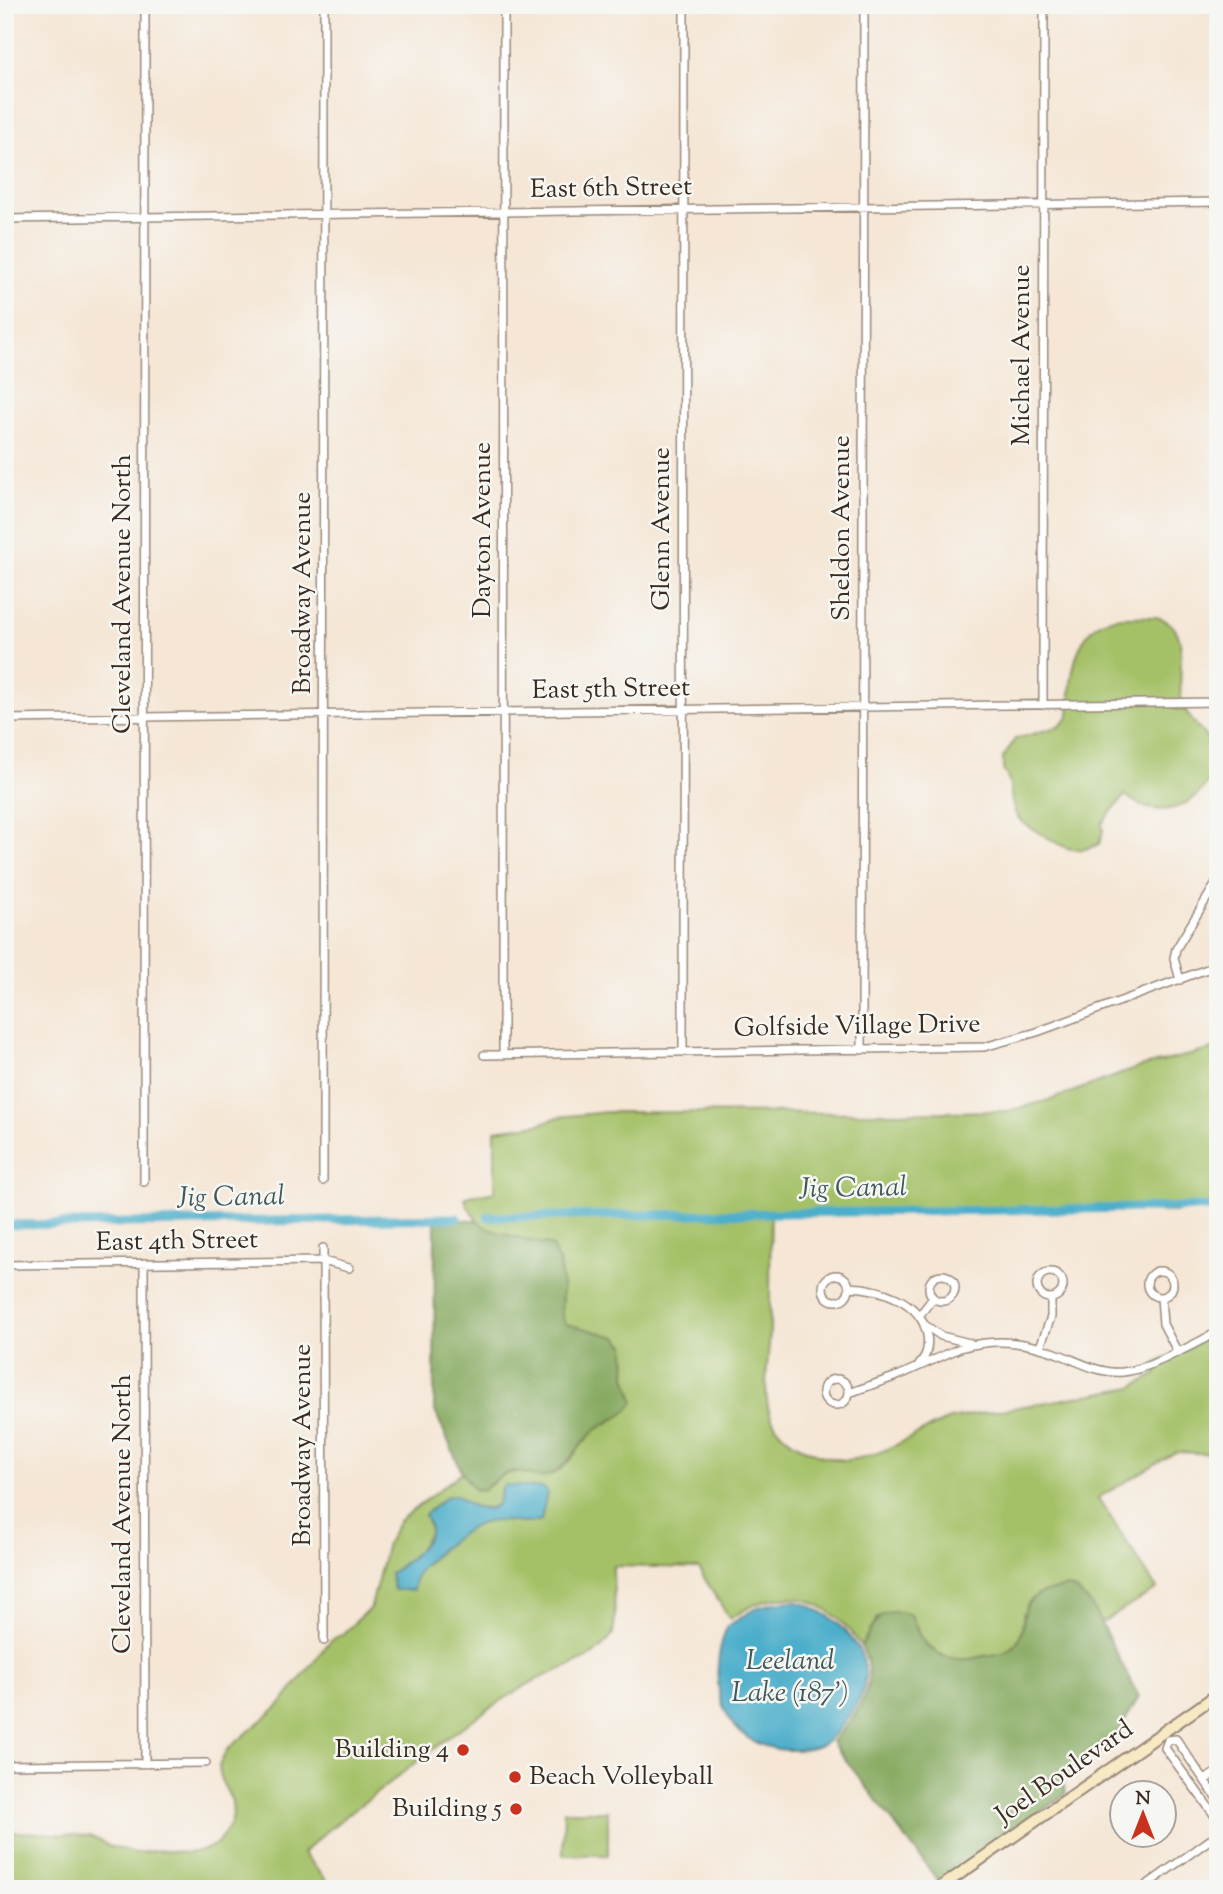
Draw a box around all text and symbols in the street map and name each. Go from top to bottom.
street label: East 6th Street [530,169,692,209]
street label: Michael Avenue [1004,264,1041,446]
street label: Sheldon Avenue [824,435,861,621]
street label: Dayton Avenue [465,442,502,618]
street label: Glenn Avenue [644,447,681,611]
street label: Cleveland Avenue North [105,454,142,734]
street label: Broadway Avenue [285,492,322,694]
street label: East 5th Street [532,670,690,710]
street label: Golfside Village Drive [733,1006,981,1048]
water label: Jig Canal [798,1168,907,1210]
water label: Jig Canal [176,1177,285,1219]
street label: East 4th Street [96,1222,258,1262]
street label: Broadway Avenue [285,1344,322,1546]
street label: Cleveland Avenue North [105,1374,142,1654]
water label: Leeland Lake (187') [731,1642,849,1714]
street label: Joel Boulevard [987,1712,1142,1835]
place label: Building 4 [335,1732,449,1769]
marker: Building 4 [455,1742,471,1758]
place label: Beach Volleyball [529,1759,713,1796]
marker: Beach Volleyball [507,1769,523,1785]
north arrow [1108,1778,1178,1848]
text: N [1135,1786,1151,1813]
place label: Building 5 [392,1791,502,1828]
marker: Building 5 [508,1801,524,1817]

